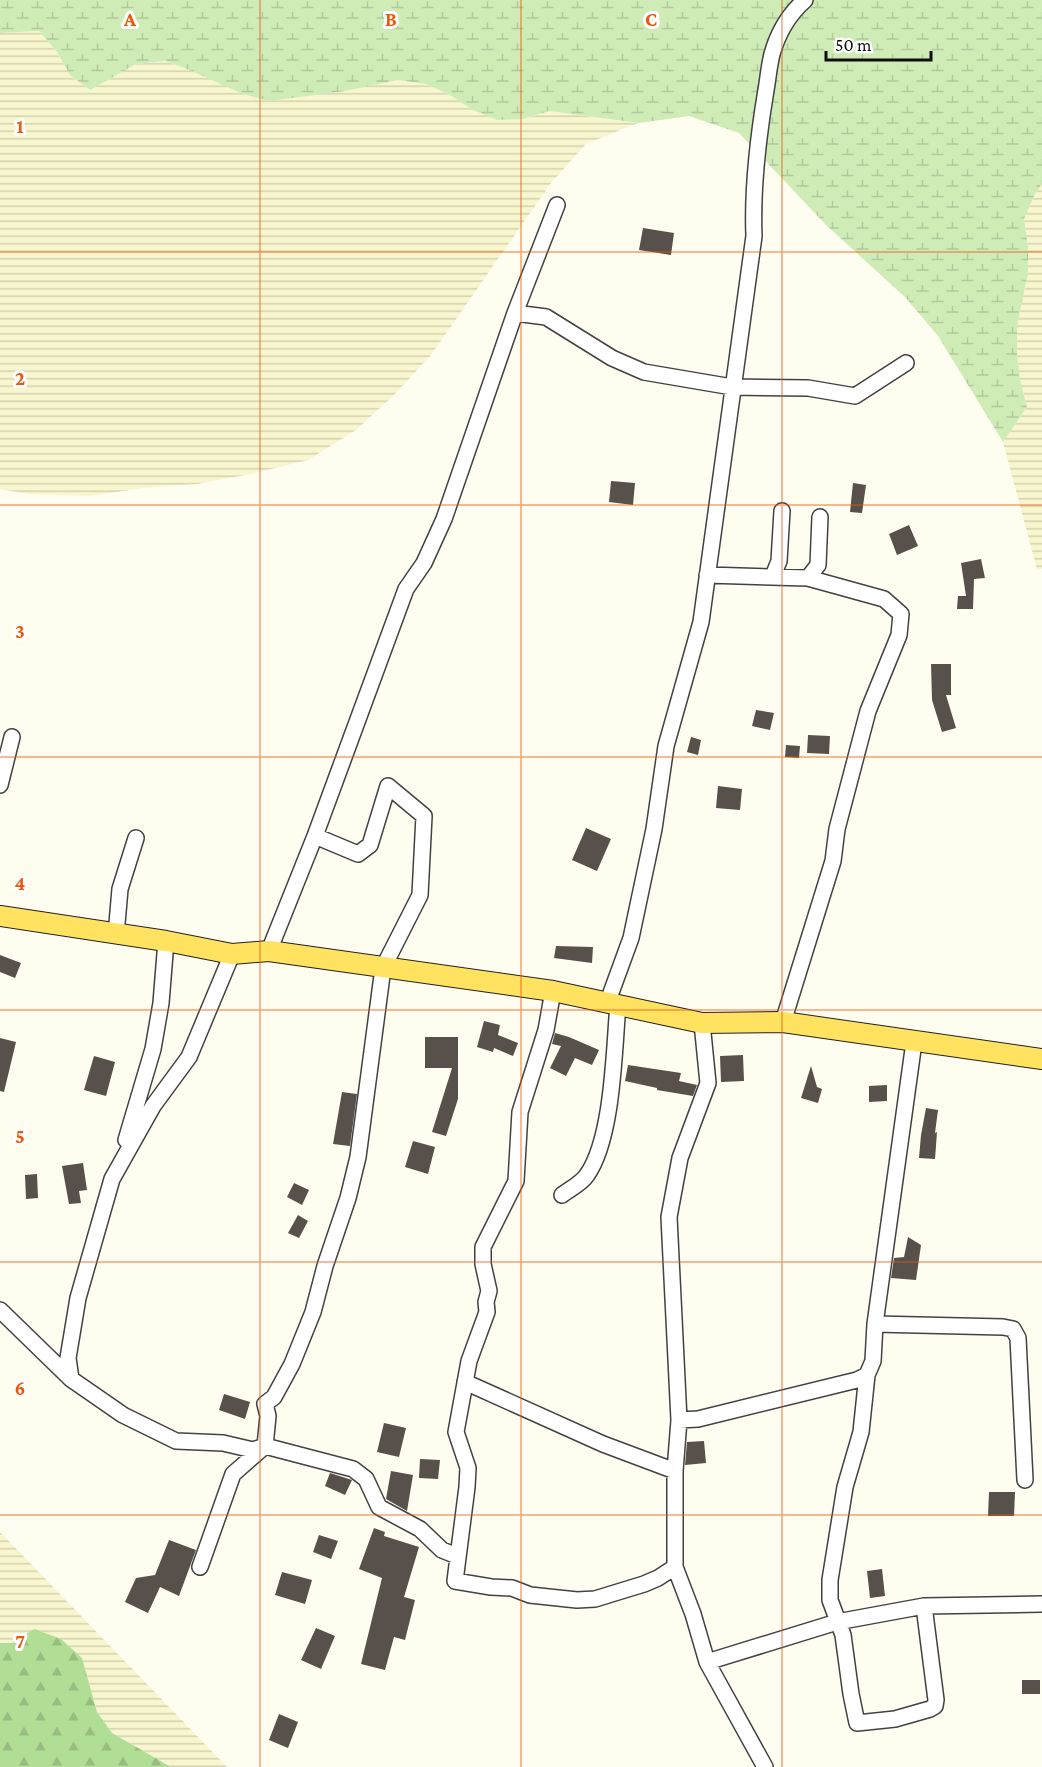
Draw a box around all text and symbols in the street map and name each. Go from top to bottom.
text: A [123,8,137,30]
text: B [385,8,397,30]
text: C [645,8,657,30]
scale bar [826,24,931,62]
text: 50 m [835,35,872,55]
text: 1 [16,115,24,137]
text: 2 [15,367,25,389]
text: 3 [15,620,25,642]
text: 4 [15,872,26,894]
text: 5 [15,1125,25,1147]
text: 6 [15,1377,25,1399]
text: 7 [15,1630,25,1652]

